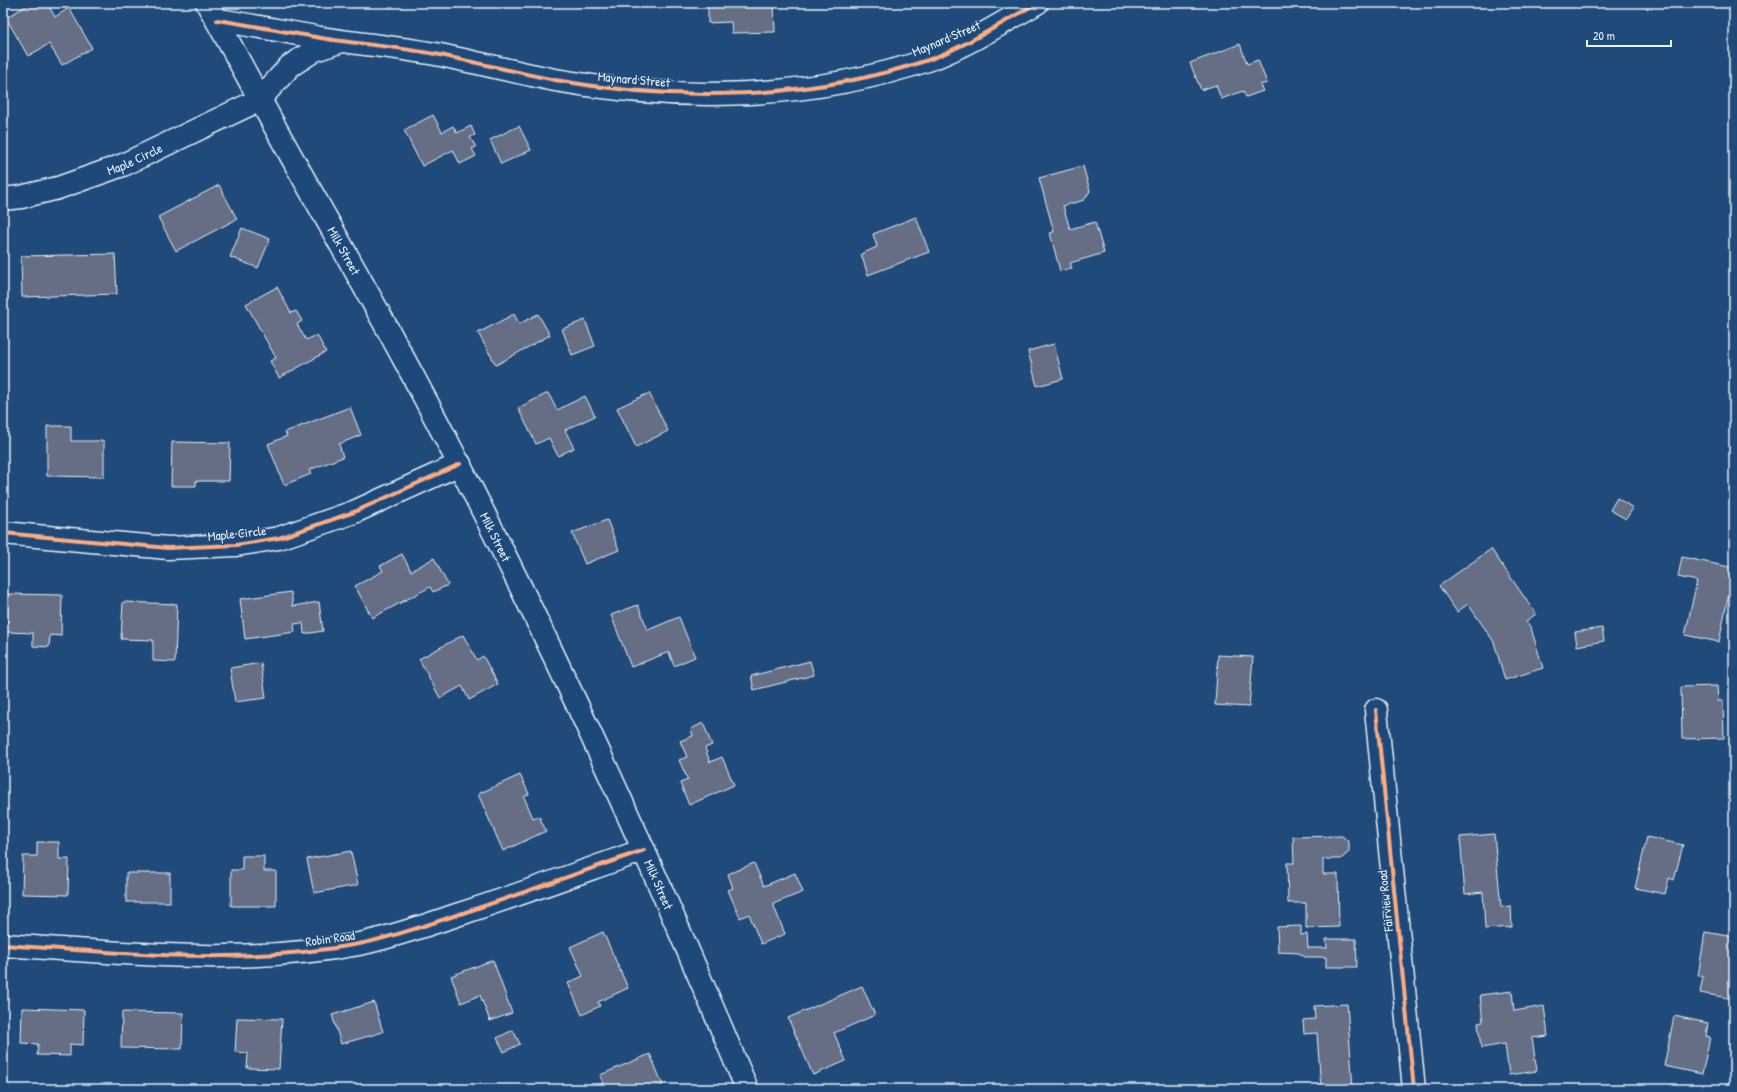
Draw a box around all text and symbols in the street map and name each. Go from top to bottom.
street label: Maynard Street [909,15,983,60]
scale bar [1587,22,1671,48]
text: 20 m [1593,27,1615,44]
street label: Maynard Street [597,67,671,91]
street label: Maple Circle [104,139,165,179]
street label: Milk Street [323,223,365,278]
street label: Milk Street [476,509,516,565]
street label: Maple Circle [207,521,267,545]
street label: Milk Street [640,857,678,913]
street label: Fairview Road [1373,869,1397,934]
street label: Robin Road [304,926,356,950]

